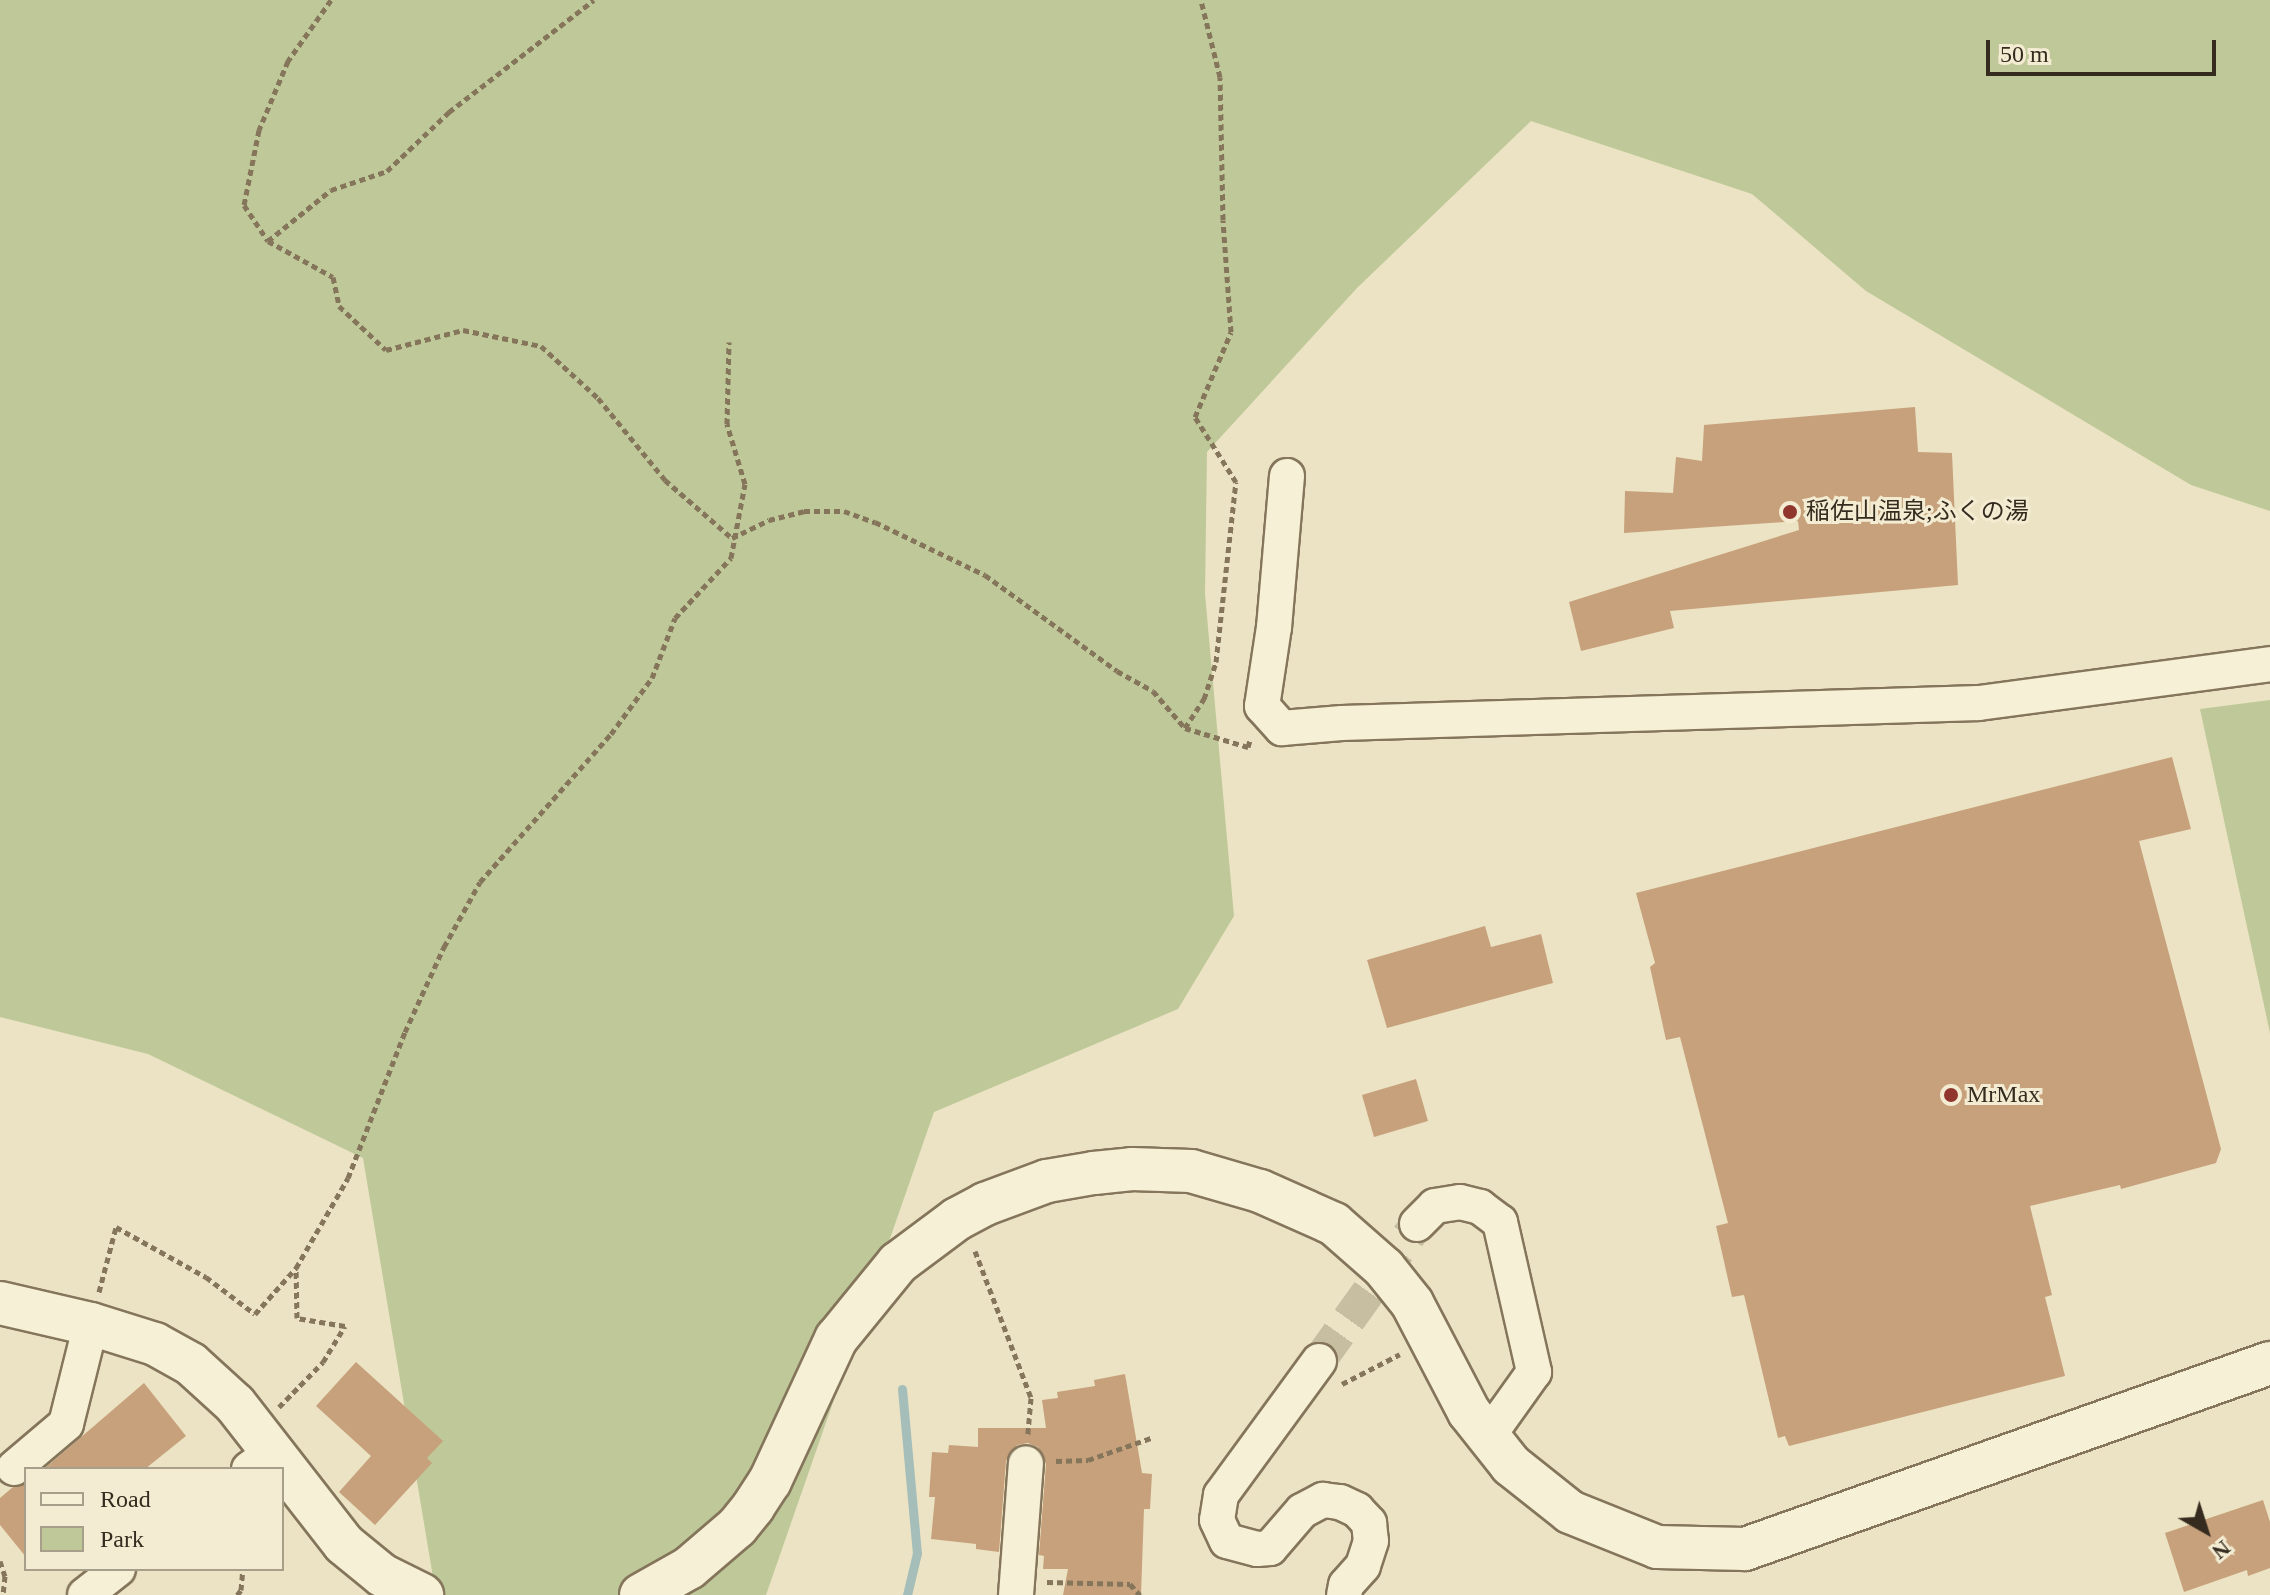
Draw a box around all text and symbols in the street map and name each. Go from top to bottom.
scale bar [1990,24,2220,74]
text: 50 m [2000,41,2049,67]
place label: 稲佐山温泉;ふくの湯 [1806,498,2029,526]
marker: 稲佐山温泉;ふくの湯 [1781,503,1799,521]
place label: MrMax [1967,1081,2040,1109]
marker: MrMax [1942,1086,1960,1104]
legend [24,1467,284,1571]
text: Road [100,1486,151,1512]
north arrow [2166,1491,2246,1571]
text: Park [100,1526,144,1552]
text: N [2207,1535,2235,1565]

